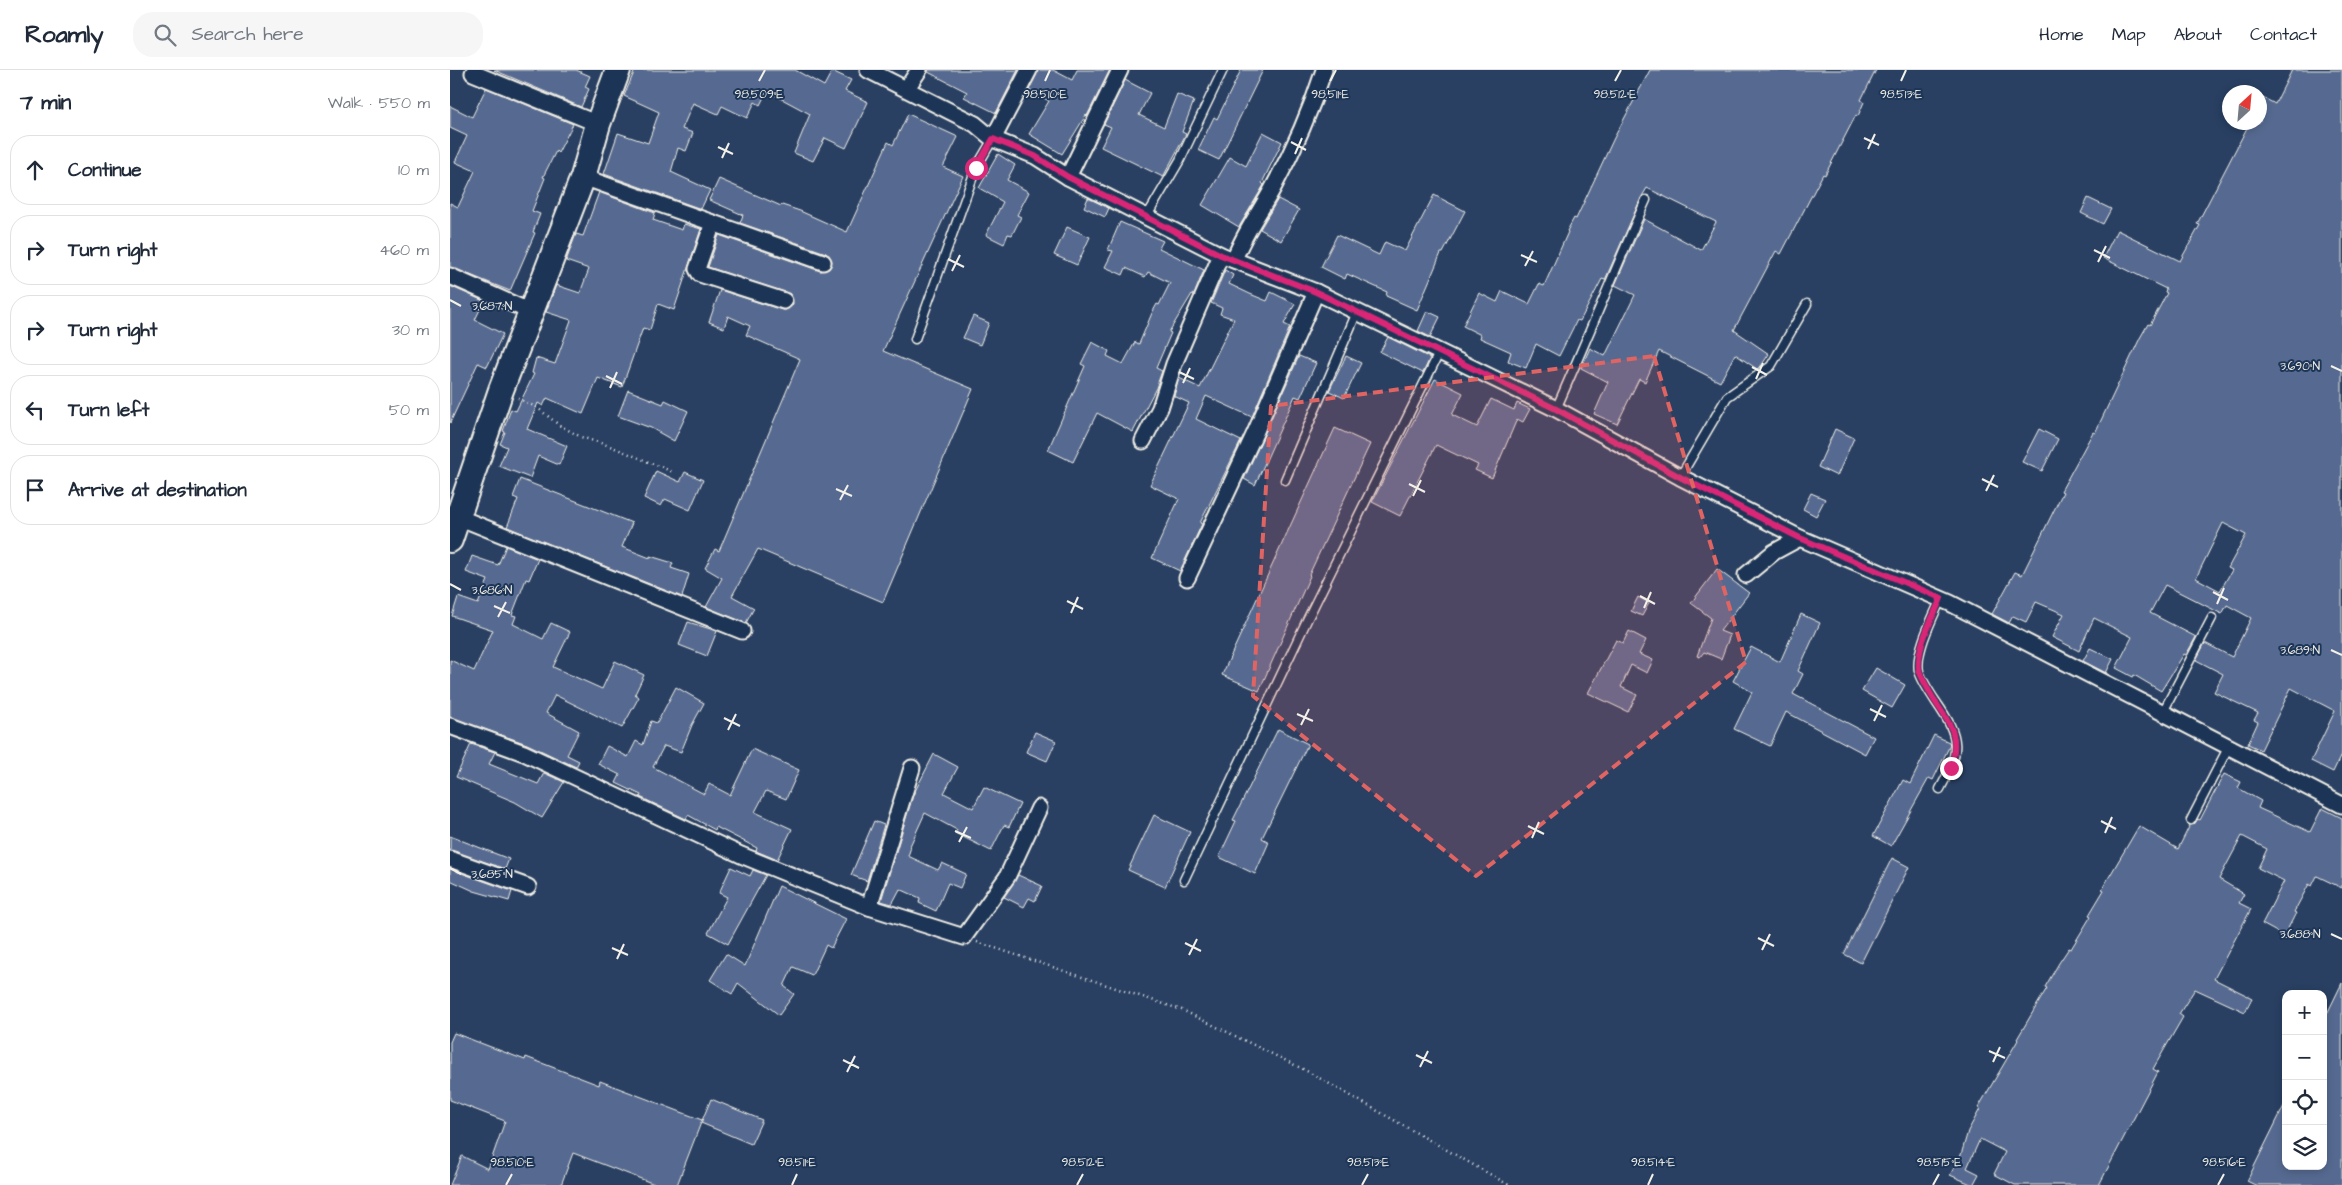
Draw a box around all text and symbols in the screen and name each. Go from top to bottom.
search box [133,12,483,57]
text: Roamly [25,18,103,52]
icon: search [151,21,179,49]
text: Search here [191,21,304,48]
text: Home [2039,22,2084,47]
text: Map [2112,22,2146,47]
text: About [2174,22,2222,47]
text: Contact [2250,22,2317,47]
north arrow [2222,85,2267,130]
text: 98.509°E [735,86,783,103]
text: 98.510°E [1023,86,1067,103]
text: 98.511°E [1311,86,1349,103]
text: 98.512°E [1594,86,1636,103]
text: 98.513°E [1880,86,1922,103]
text: 7 min [20,88,71,117]
text: Walk · 550 m [328,92,430,114]
icon: ahead [21,156,49,184]
text: Continue [68,157,142,184]
route start [965,157,988,180]
text: 10 m [398,159,429,181]
icon: right [21,236,49,264]
text: Turn right [68,237,157,264]
text: 460 m [379,239,429,261]
text: 3.687°N [472,298,513,315]
icon: right [21,316,49,344]
text: Turn right [68,317,157,344]
text: 30 m [392,319,429,341]
text: 3.690°N [2280,358,2320,375]
icon: left [21,396,49,424]
text: Turn left [68,397,149,424]
text: 50 m [389,399,429,421]
icon: arrive [21,476,49,504]
text: Arrive at destination [68,477,247,504]
text: 3.686°N [472,582,513,599]
text: 3.689°N [2280,642,2321,659]
route end [1940,757,1963,780]
text: 3.685°N [471,866,513,883]
text: 3.688°N [2279,926,2321,943]
map controls [2282,990,2327,1170]
button: + [2282,990,2327,1035]
button: − [2282,1035,2327,1080]
button: locate [2282,1080,2327,1125]
button: layers [2282,1125,2327,1170]
text: 98.510°E [490,1154,534,1171]
text: 98.511°E [778,1154,816,1171]
text: 98.512°E [1062,1154,1104,1171]
text: 98.513°E [1347,1154,1389,1171]
text: 98.514°E [1631,1154,1675,1171]
text: 98.515°E [1917,1154,1961,1171]
text: 98.516°E [2202,1154,2246,1171]

